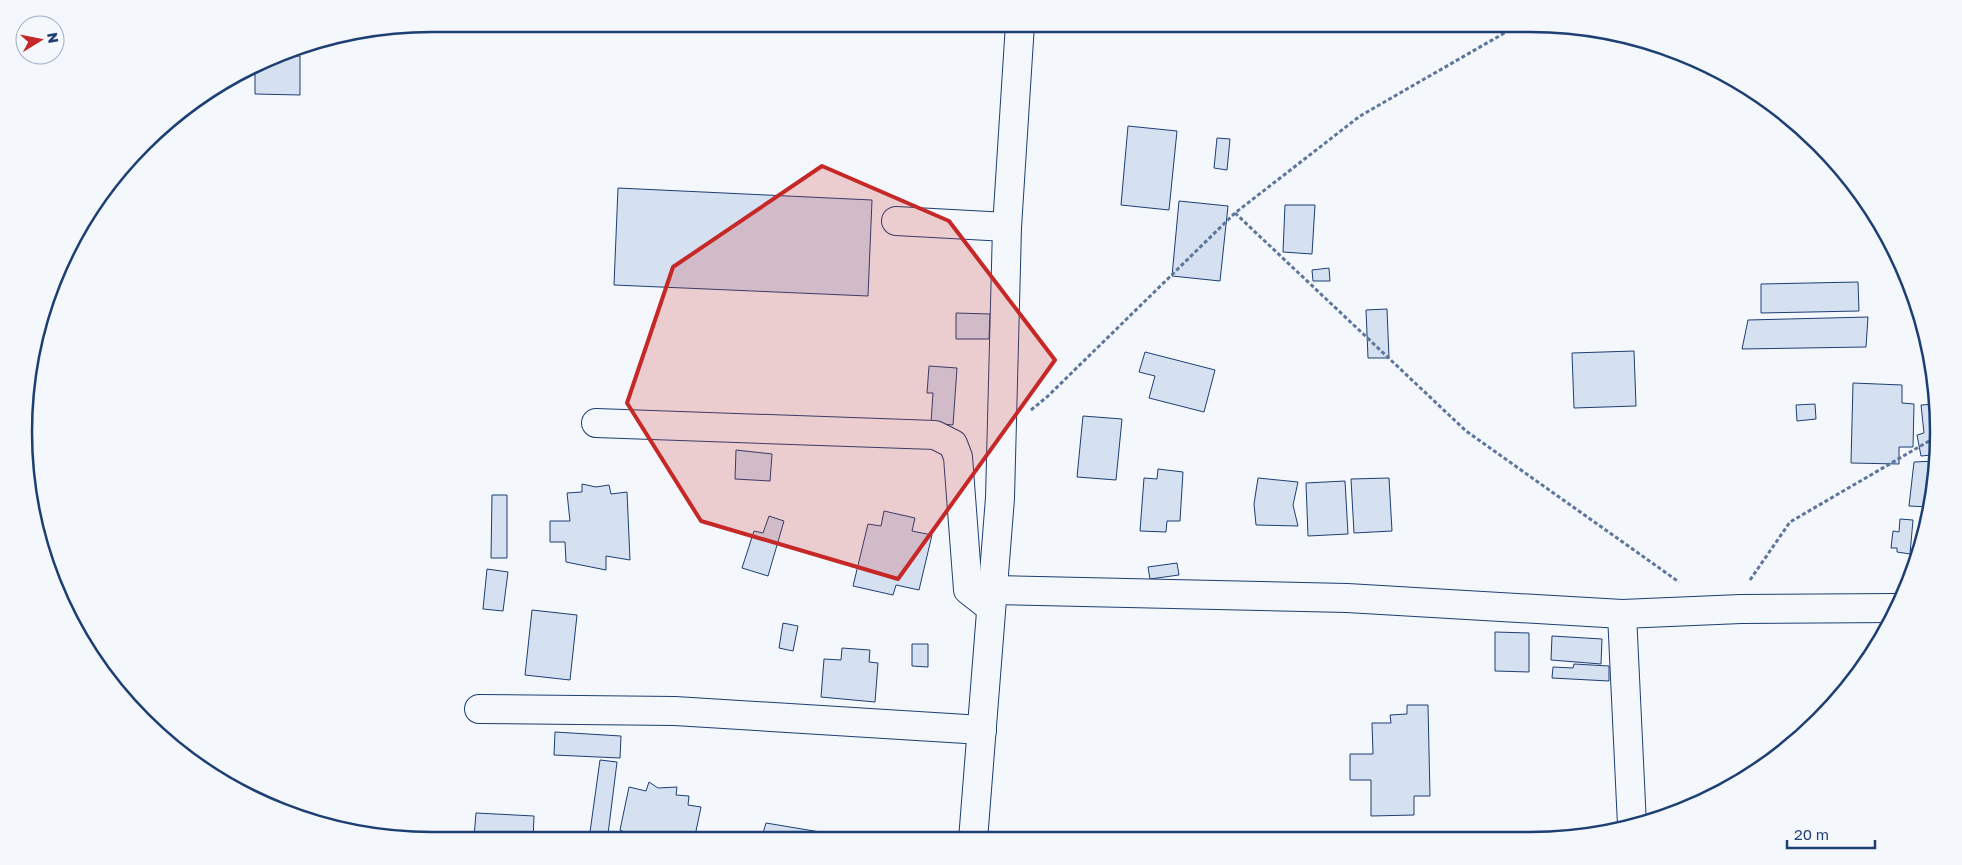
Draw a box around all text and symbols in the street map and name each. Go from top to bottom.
north arrow [15,15,65,65]
text: N [44,31,63,44]
scale bar [1787,818,1874,850]
text: 20 m [1794,825,1829,843]

